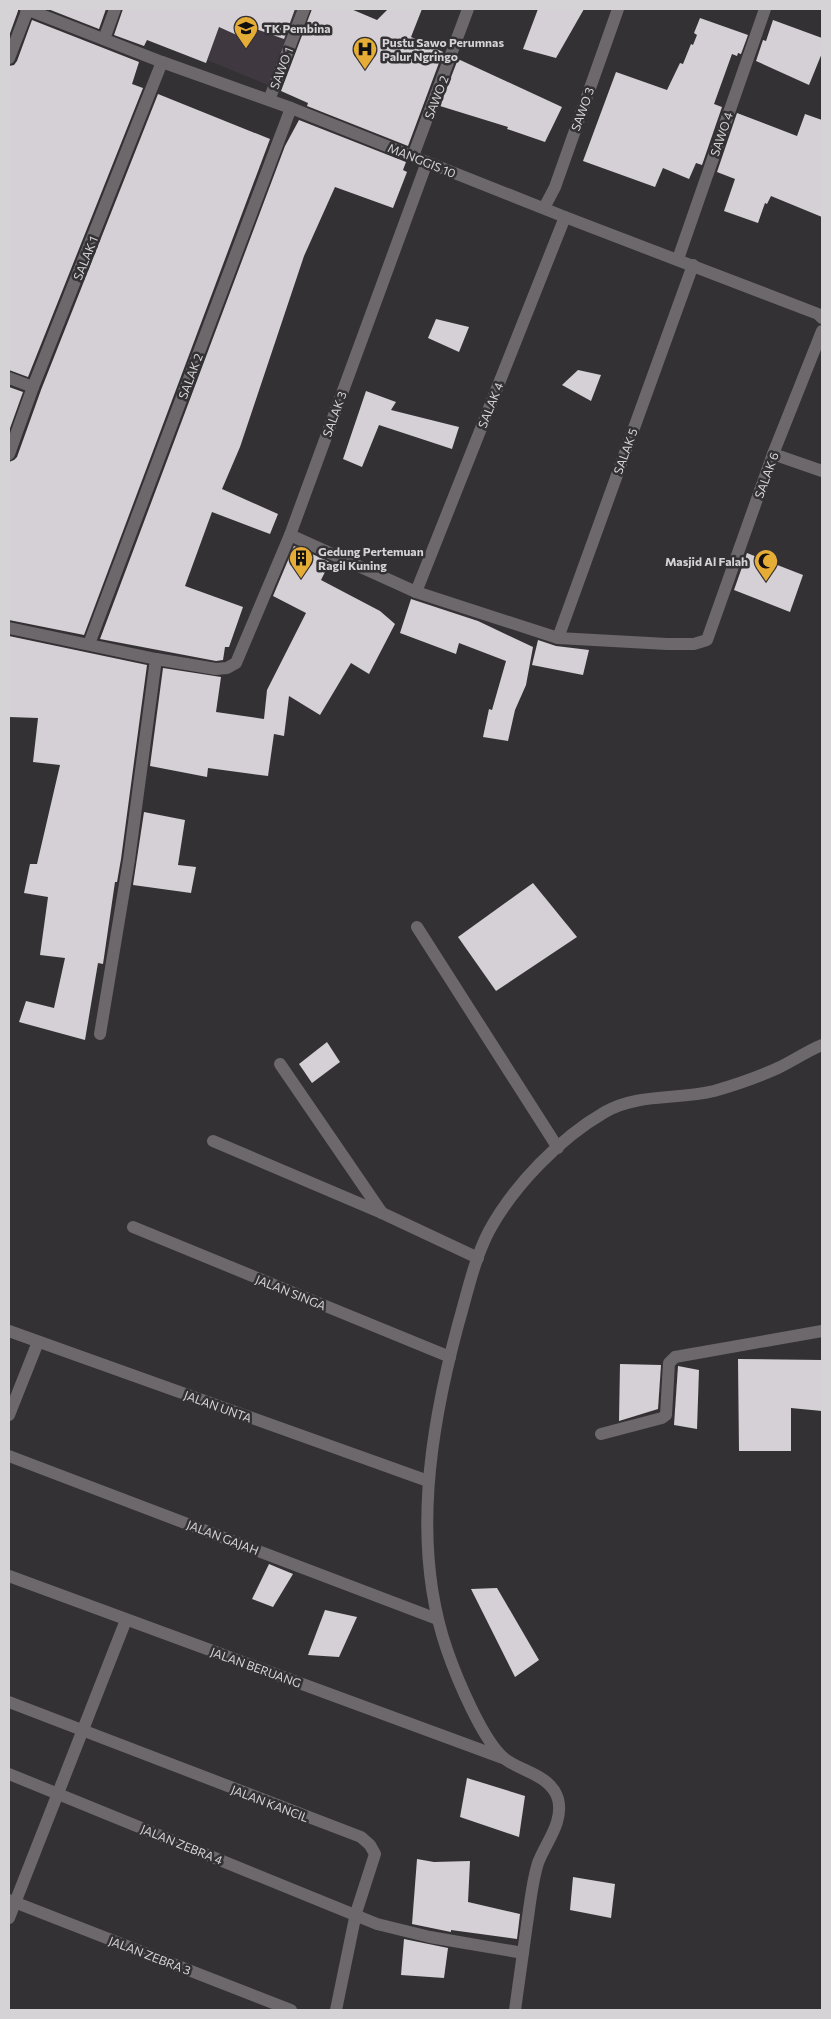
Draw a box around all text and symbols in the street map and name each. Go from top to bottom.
school or university icon: TK Pembina [233,15,259,49]
place label: TK Pembina [264,21,331,35]
place label: Pustu Sawo Perumnas Palur Ngringo [382,35,504,63]
hospital icon: Pustu Sawo Perumnas Palur Ngringo [352,36,378,70]
street label: SAWO 1 [267,45,295,91]
street label: SAWO 2 [421,73,451,121]
street label: SAWO 3 [568,85,596,133]
street label: SAWO 4 [707,110,735,158]
street label: MANGGIS 10 [386,140,458,180]
street label: SALAK 1 [70,234,100,282]
street label: SALAK 2 [175,351,205,401]
street label: SALAK 4 [475,380,505,430]
street label: SALAK 3 [319,389,349,439]
street label: SALAK 5 [610,426,640,476]
street label: SALAK 6 [751,450,781,500]
place label: Gedung Pertemuan Ragil Kuning [318,544,424,572]
building icon: Gedung Pertemuan Ragil Kuning [288,545,314,579]
mosque icon: Masjid Al Falah [753,548,779,582]
place label: Masjid Al Falah [665,554,748,568]
street label: JALAN SINGA [253,1272,328,1313]
street label: JALAN UNTA [182,1387,254,1426]
street label: JALAN GAJAH [185,1517,261,1558]
street label: JALAN BERUANG [208,1644,303,1691]
street label: JALAN KANCIL [229,1782,311,1825]
street label: JALAN ZEBRA 4 [139,1821,225,1868]
street label: JALAN ZEBRA 3 [107,1933,193,1978]

